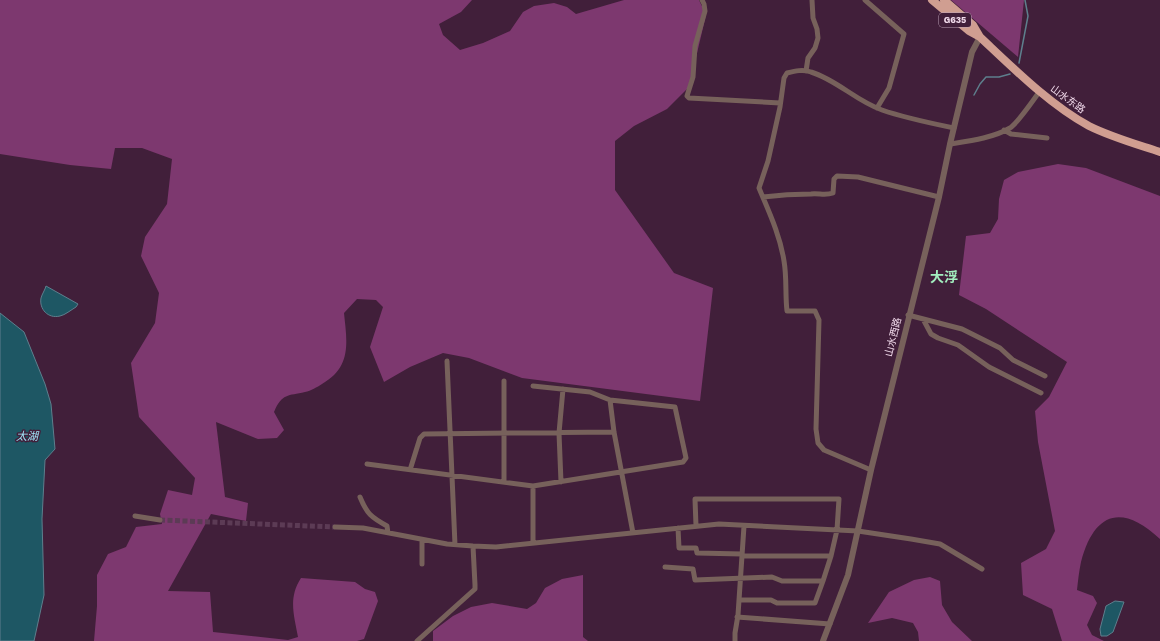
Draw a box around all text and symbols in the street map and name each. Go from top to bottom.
road number: G635 [939,13,971,27]
street label: 山水东路 [1049,83,1087,115]
district label: 大浮 [930,269,958,285]
street label: 山水西路 [883,316,903,358]
water label: 太湖 [16,430,40,443]

